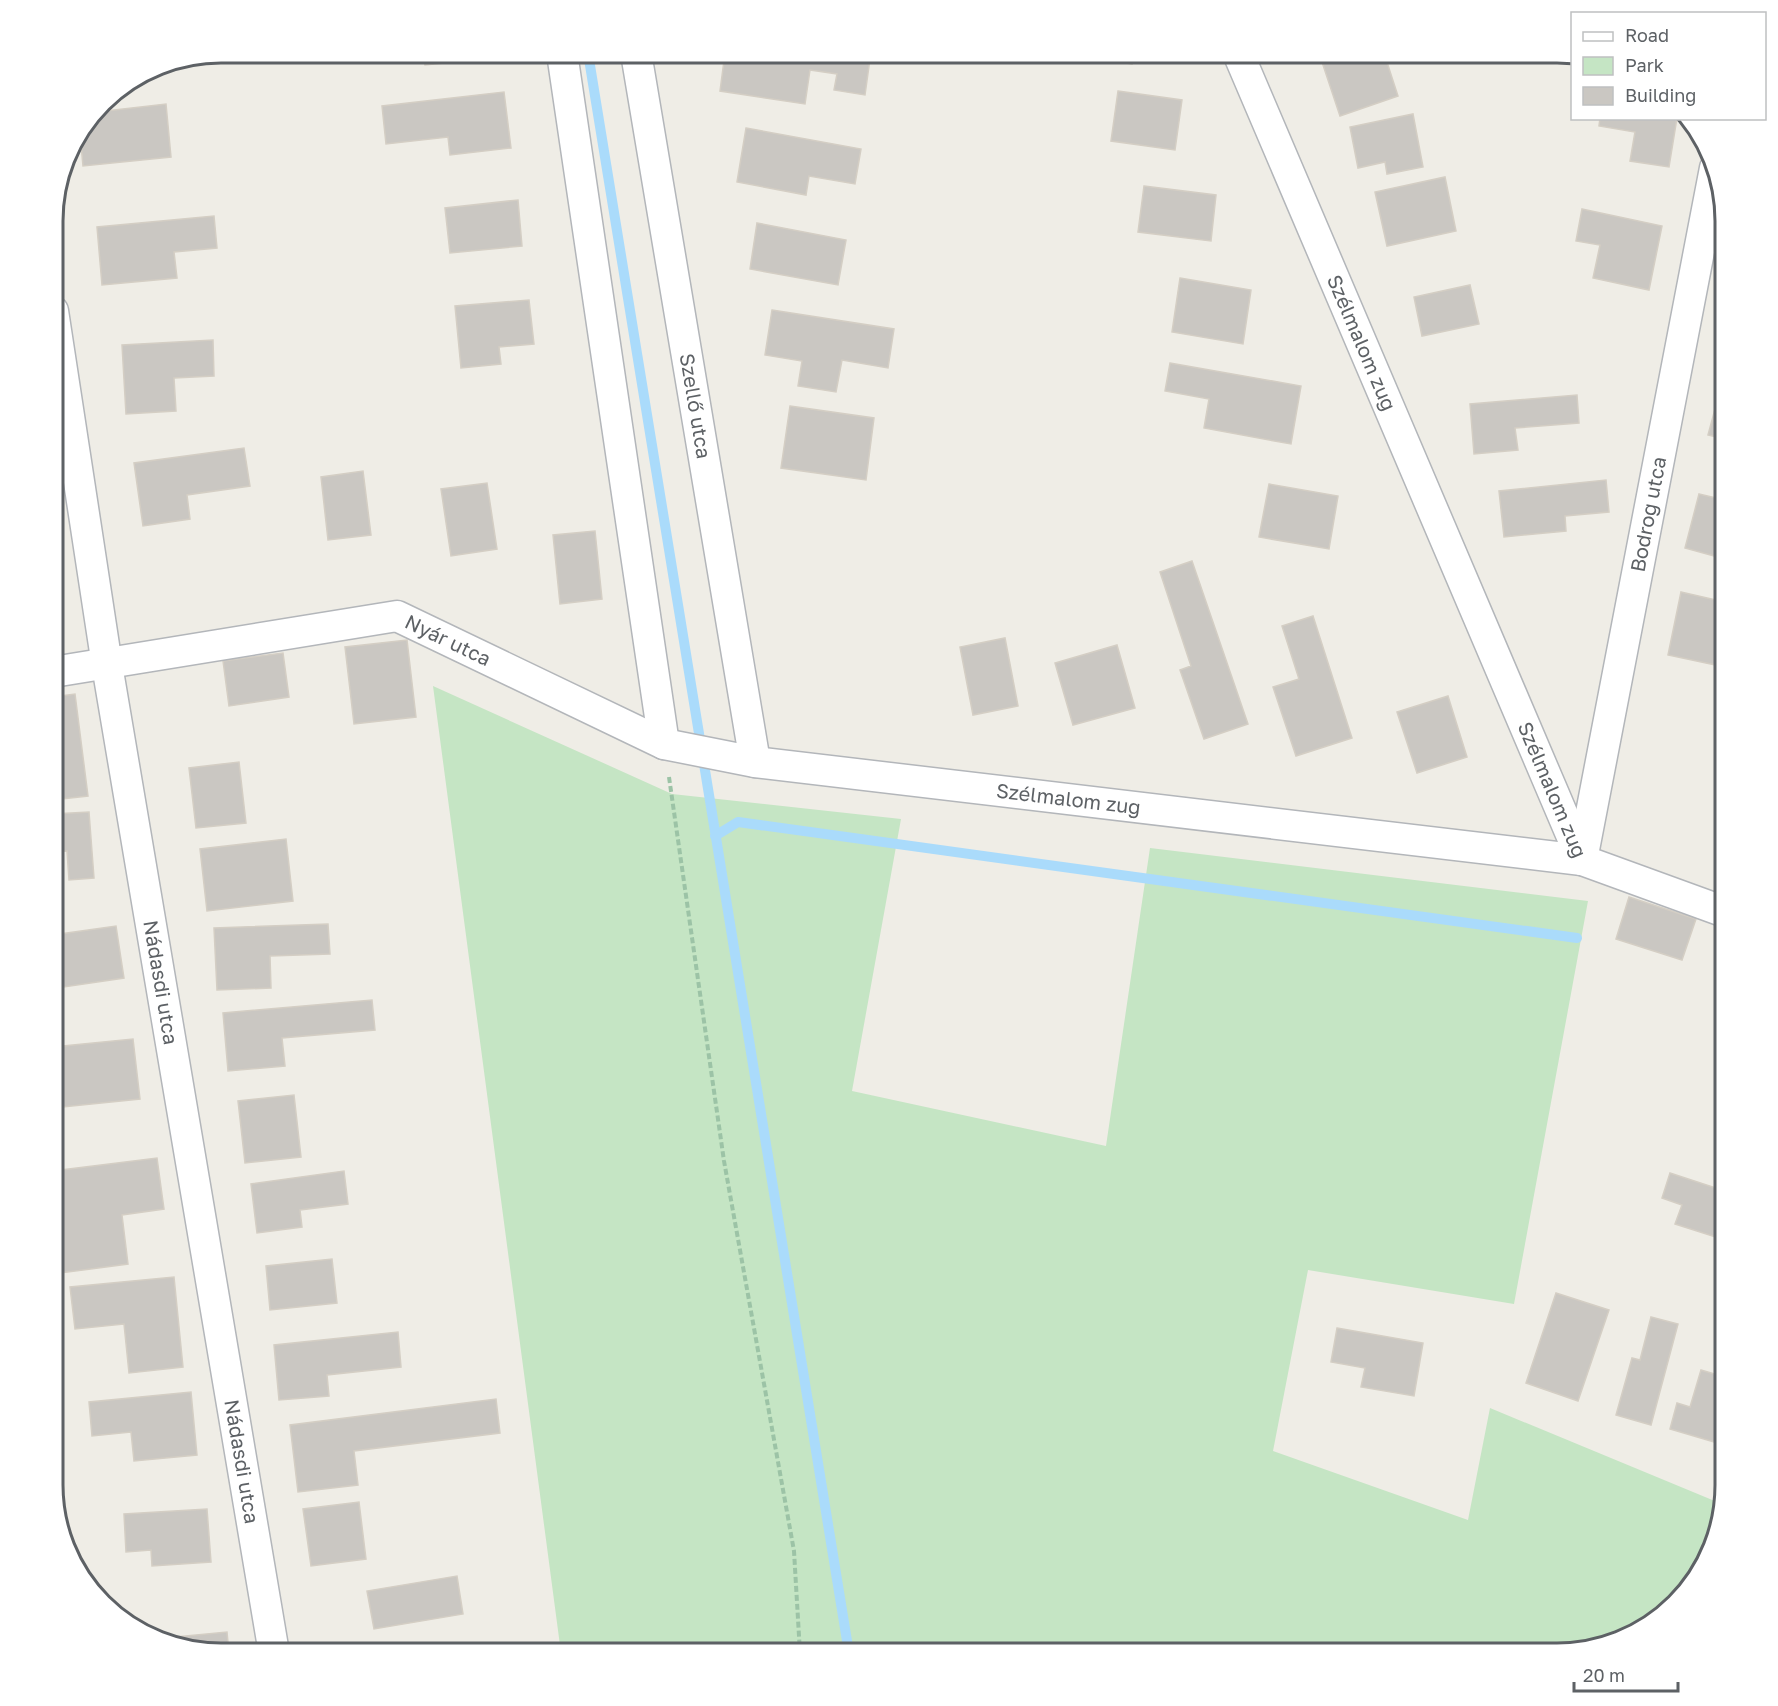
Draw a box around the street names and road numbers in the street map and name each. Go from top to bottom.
street label: Szélmalom zug [1323,271,1402,414]
street label: Szellő utca [676,351,717,460]
street label: Bodrog utca [1625,454,1670,574]
street label: Nyár utca [402,609,495,670]
street label: Szélmalom zug [1513,718,1593,861]
street label: Szélmalom zug [995,778,1142,819]
street label: Nádasdi utca [139,918,184,1046]
street label: Nádasdi utca [220,1397,265,1525]

